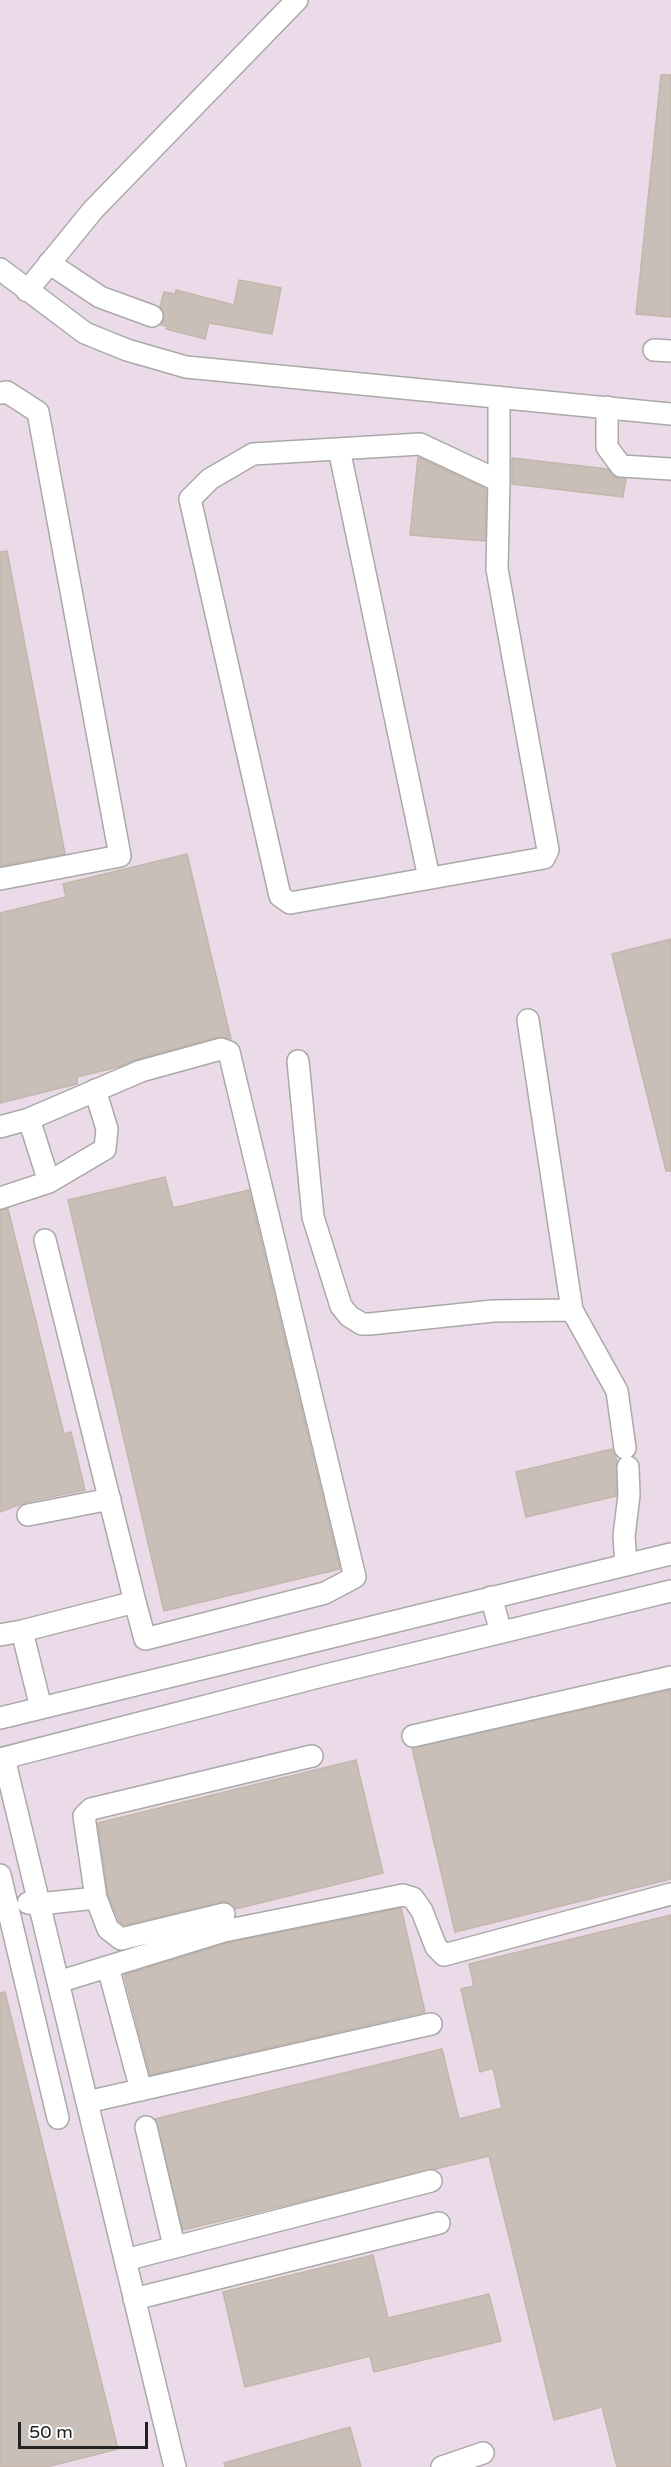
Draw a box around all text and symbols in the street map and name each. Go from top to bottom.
scale bar [21,2410,152,2448]
text: 50 m [29,2421,73,2443]

